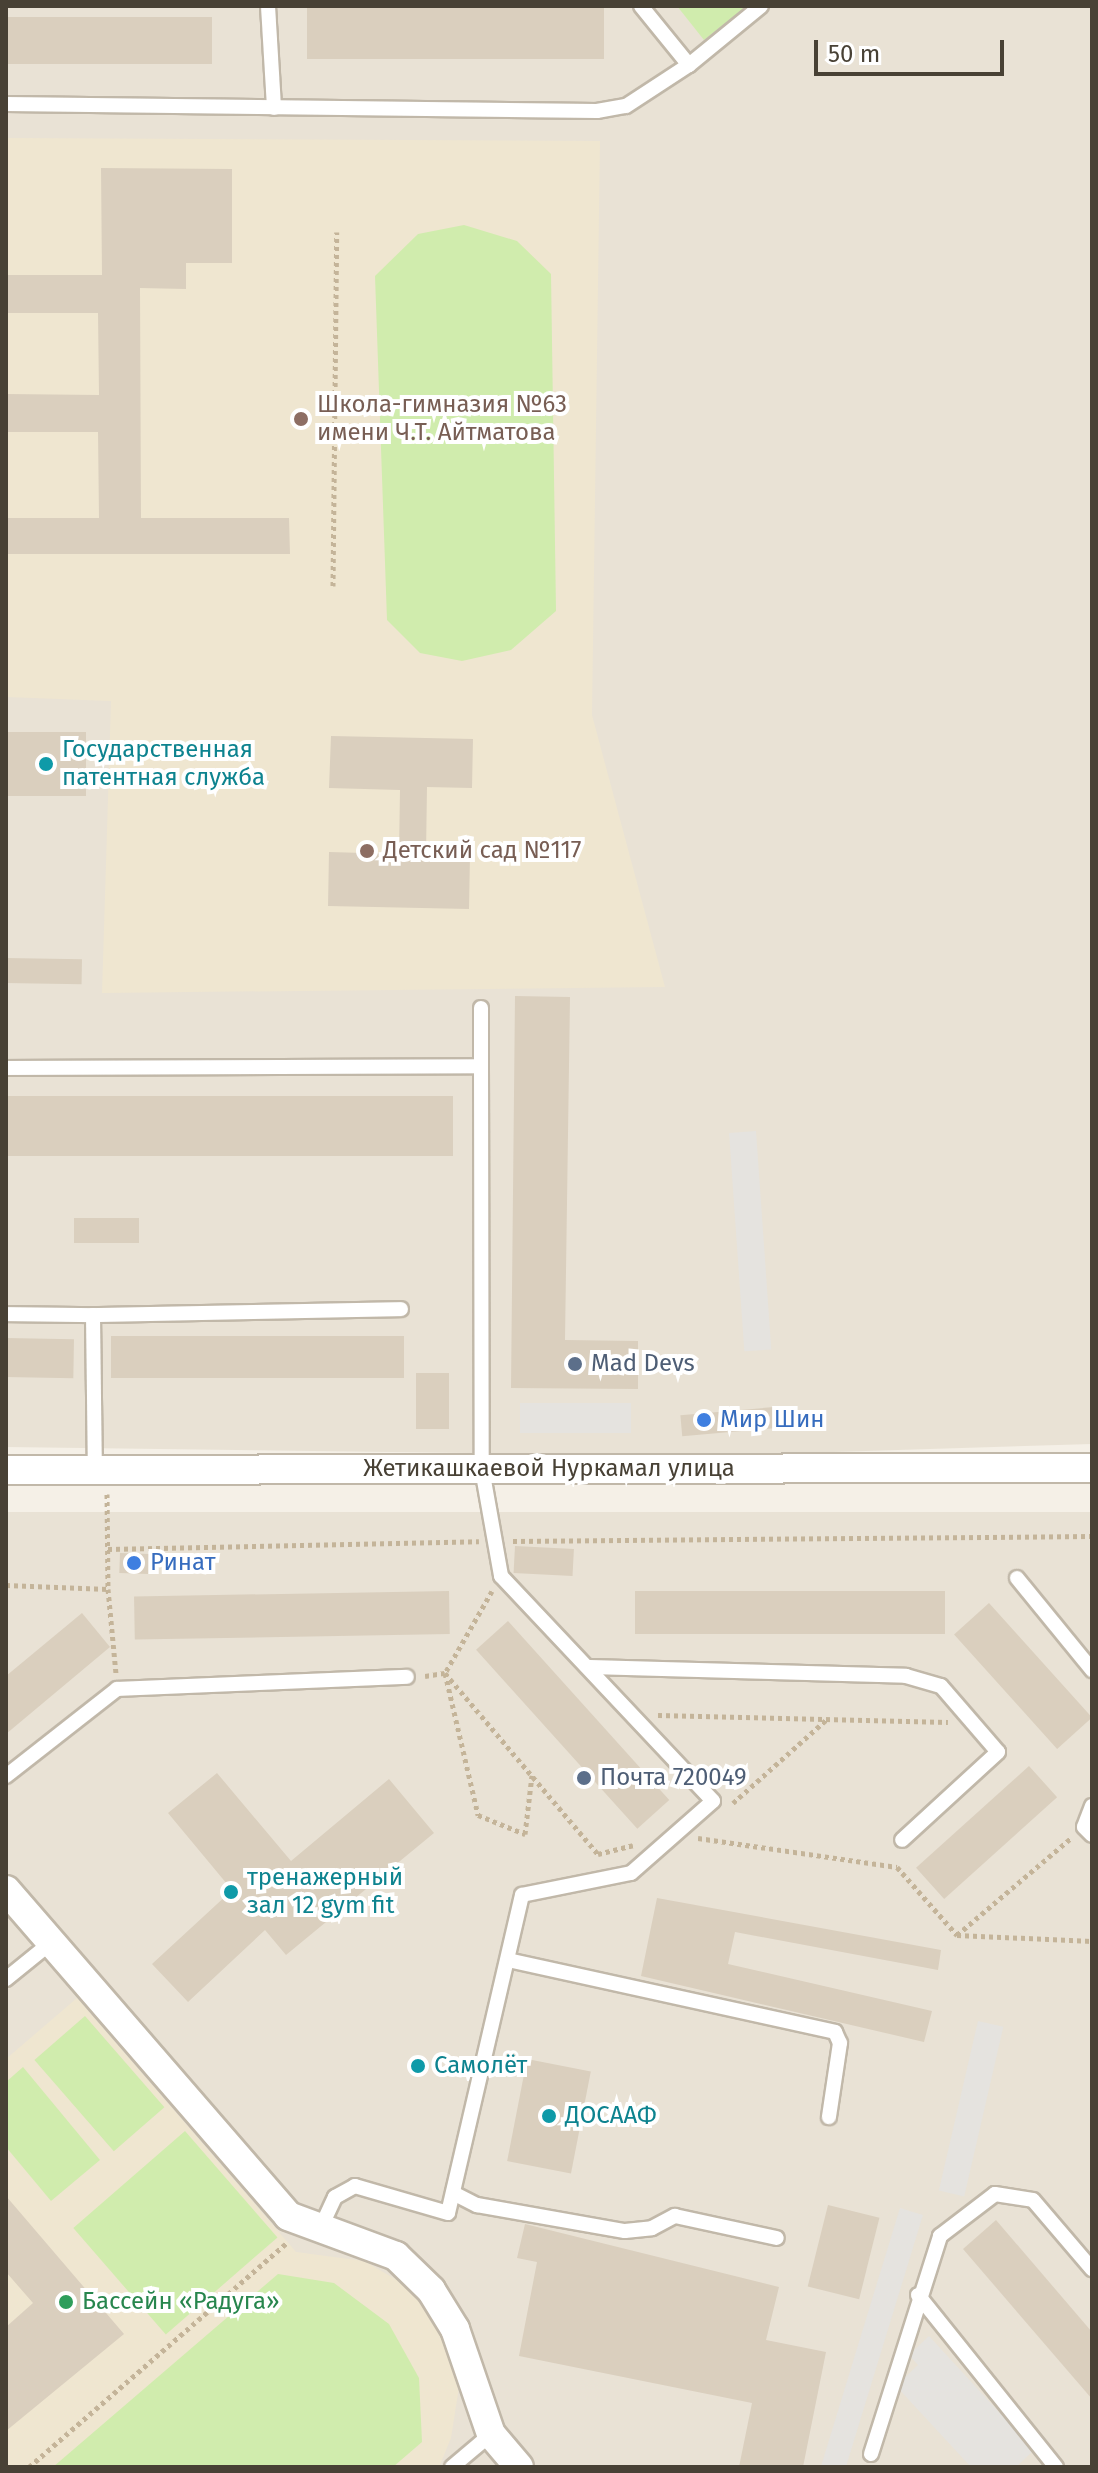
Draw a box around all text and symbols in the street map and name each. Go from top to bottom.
scale bar [818,24,1008,74]
text: 50 m [828,40,880,68]
place label: Школа-гимназия №63 имени Ч.Т. Айтматова [317,391,567,447]
marker: Школа-гимназия №63 имени Ч.Т. Айтматова [292,410,310,428]
place label: Государственная патентная служба [62,736,265,792]
marker: Государственная патентная служба [37,755,55,773]
place label: Детский сад №117 [383,837,582,865]
marker: Детский сад №117 [358,842,376,860]
place label: Mad Devs [591,1350,695,1378]
marker: Mad Devs [566,1355,584,1373]
place label: Мир Шин [720,1406,825,1434]
marker: Мир Шин [695,1411,713,1429]
street label: Жетикашкаевой Нуркамал улица [363,1455,735,1483]
place label: Ринат [150,1549,215,1577]
marker: Ринат [125,1554,143,1572]
place label: Почта 720049 [600,1764,747,1792]
marker: Почта 720049 [575,1769,593,1787]
place label: тренажерный зал 12 gym fit [247,1864,403,1920]
marker: тренажерный зал 12 gym fit [222,1883,240,1901]
place label: Самолёт [434,2052,527,2080]
marker: Самолёт [409,2057,427,2075]
place label: ДОСААФ [565,2102,657,2130]
marker: ДОСААФ [540,2107,558,2125]
place label: Бассейн «Радуга» [82,2288,280,2316]
marker: Бассейн «Радуга» [57,2293,75,2311]

